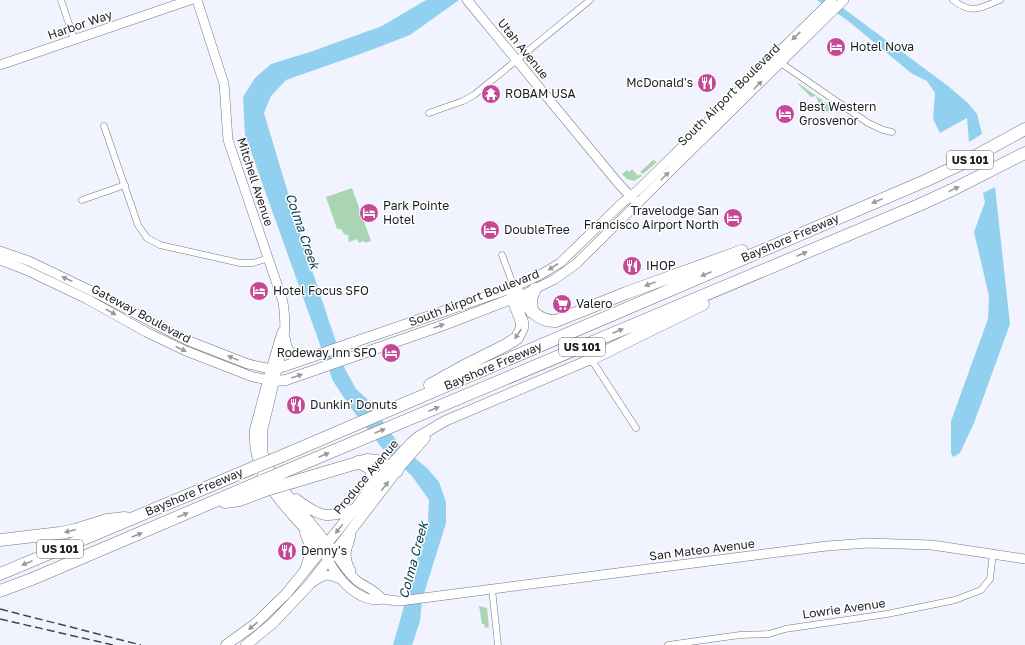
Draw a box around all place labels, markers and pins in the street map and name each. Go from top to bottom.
hotel icon: Hotel Nova [825,36,847,58]
place label: Hotel Nova [850,39,914,54]
restaurant icon: McDonald's [696,72,718,94]
place label: McDonald's [626,75,693,90]
temple icon: ROBAM USA [480,83,502,105]
place label: ROBAM USA [505,86,576,101]
place label: Best Western Grosvenor [799,99,876,128]
hotel icon: Best Western Grosvenor [774,103,796,125]
place label: Park Pointe Hotel [383,198,449,227]
hotel icon: Park Pointe Hotel [358,202,380,224]
place label: Travelodge San Francisco Airport North [584,203,719,232]
hotel icon: Travelodge San Francisco Airport North [722,207,744,229]
hotel icon: DoubleTree [479,219,501,241]
place label: DoubleTree [504,222,570,237]
restaurant icon: IHOP [621,255,643,277]
place label: IHOP [646,258,676,273]
hotel icon: Hotel Focus SFO [248,280,270,302]
place label: Hotel Focus SFO [273,283,369,298]
supermarket icon: Valero [551,293,573,315]
place label: Valero [576,296,613,311]
hotel icon: Rodeway Inn SFO [380,342,402,364]
place label: Rodeway Inn SFO [277,345,377,360]
restaurant icon: Dunkin' Donuts [285,394,307,416]
place label: Dunkin' Donuts [310,397,397,412]
restaurant icon: Denny's [276,540,298,562]
place label: Denny's [301,543,347,558]

